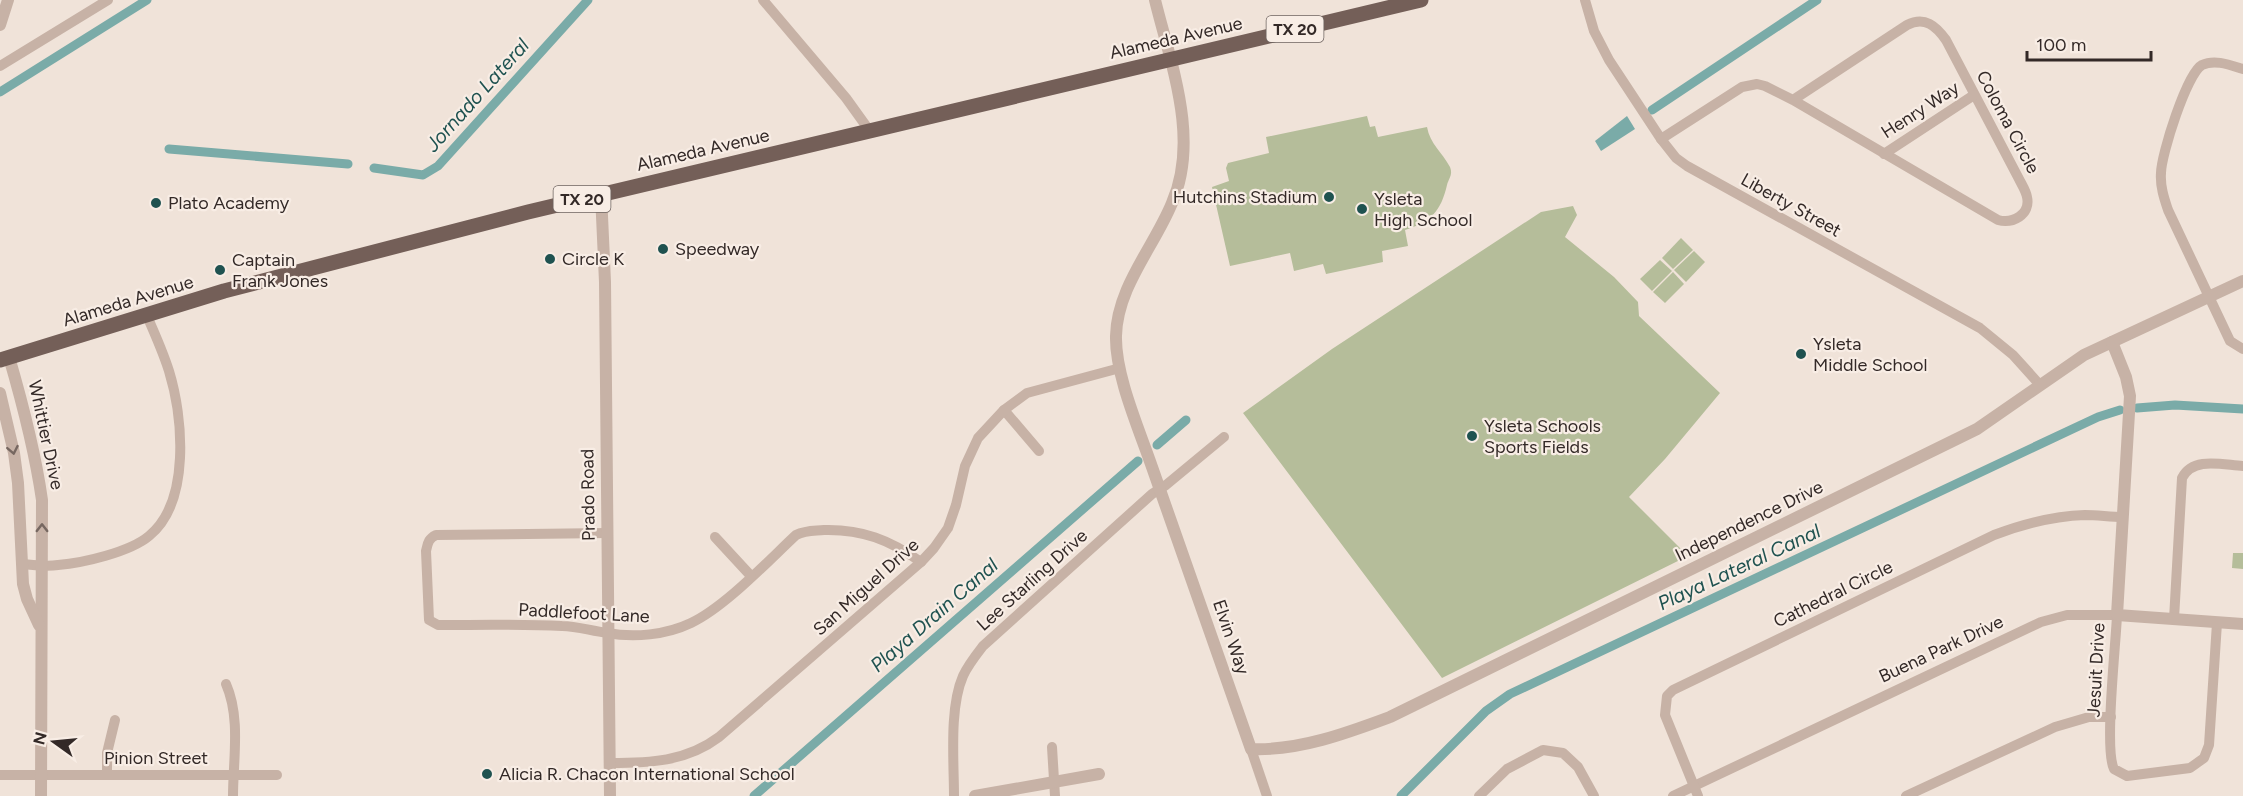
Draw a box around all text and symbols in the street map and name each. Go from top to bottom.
street label: Alameda Avenue [1108,12,1245,64]
road number: TX 20 [1266,16,1324,42]
scale bar [2027,24,2152,62]
water label: Jornado Lateral [419,33,534,157]
text: 100 m [2036,34,2086,56]
street label: Coloma Circle [1972,67,2044,177]
street label: Henry Way [1877,76,1964,143]
street label: Alameda Avenue [635,124,772,176]
street label: Liberty Street [1737,168,1845,242]
road number: TX 20 [554,186,610,212]
place label: Hutchins Stadium [1173,186,1317,208]
place label: Ysleta High School [1374,188,1472,231]
marker: Hutchins Stadium [1322,190,1336,204]
place label: Plato Academy [168,192,290,214]
marker: Plato Academy [149,196,163,210]
marker: Ysleta High School [1355,202,1369,216]
place label: Speedway [675,238,760,260]
marker: Speedway [656,242,670,256]
place label: Circle K [562,248,624,270]
place label: Captain Frank Jones [232,249,328,292]
marker: Circle K [543,252,557,266]
marker: Captain Frank Jones [213,263,227,277]
street label: Alameda Avenue [60,271,196,331]
place label: Ysleta Middle School [1813,333,1927,376]
marker: Ysleta Middle School [1794,347,1808,361]
street label: Whittier Drive [24,378,68,492]
place label: Ysleta Schools Sports Fields [1484,415,1601,458]
marker: Ysleta Schools Sports Fields [1465,429,1479,443]
one-way arrow [6,445,19,455]
street label: Prado Road [576,449,600,541]
street label: Independence Drive [1671,476,1827,566]
water label: Playa Lateral Canal [1654,519,1825,615]
one-way arrow [36,524,48,533]
street label: Lee Starling Drive [972,524,1092,635]
street label: San Miguel Drive [809,534,923,640]
water label: Playa Drain Canal [865,553,1003,677]
street label: Cathedral Circle [1770,556,1896,632]
street label: Elvin Way [1208,597,1254,678]
street label: Paddlefoot Lane [518,599,650,627]
street label: Buena Park Drive [1875,610,2007,687]
street label: Jesuit Drive [2083,622,2109,718]
north arrow [24,712,84,772]
text: N [29,730,51,747]
street label: Pinion Street [104,747,208,769]
place label: Alicia R. Chacon International School [499,763,795,785]
marker: Alicia R. Chacon International School [480,767,494,781]

